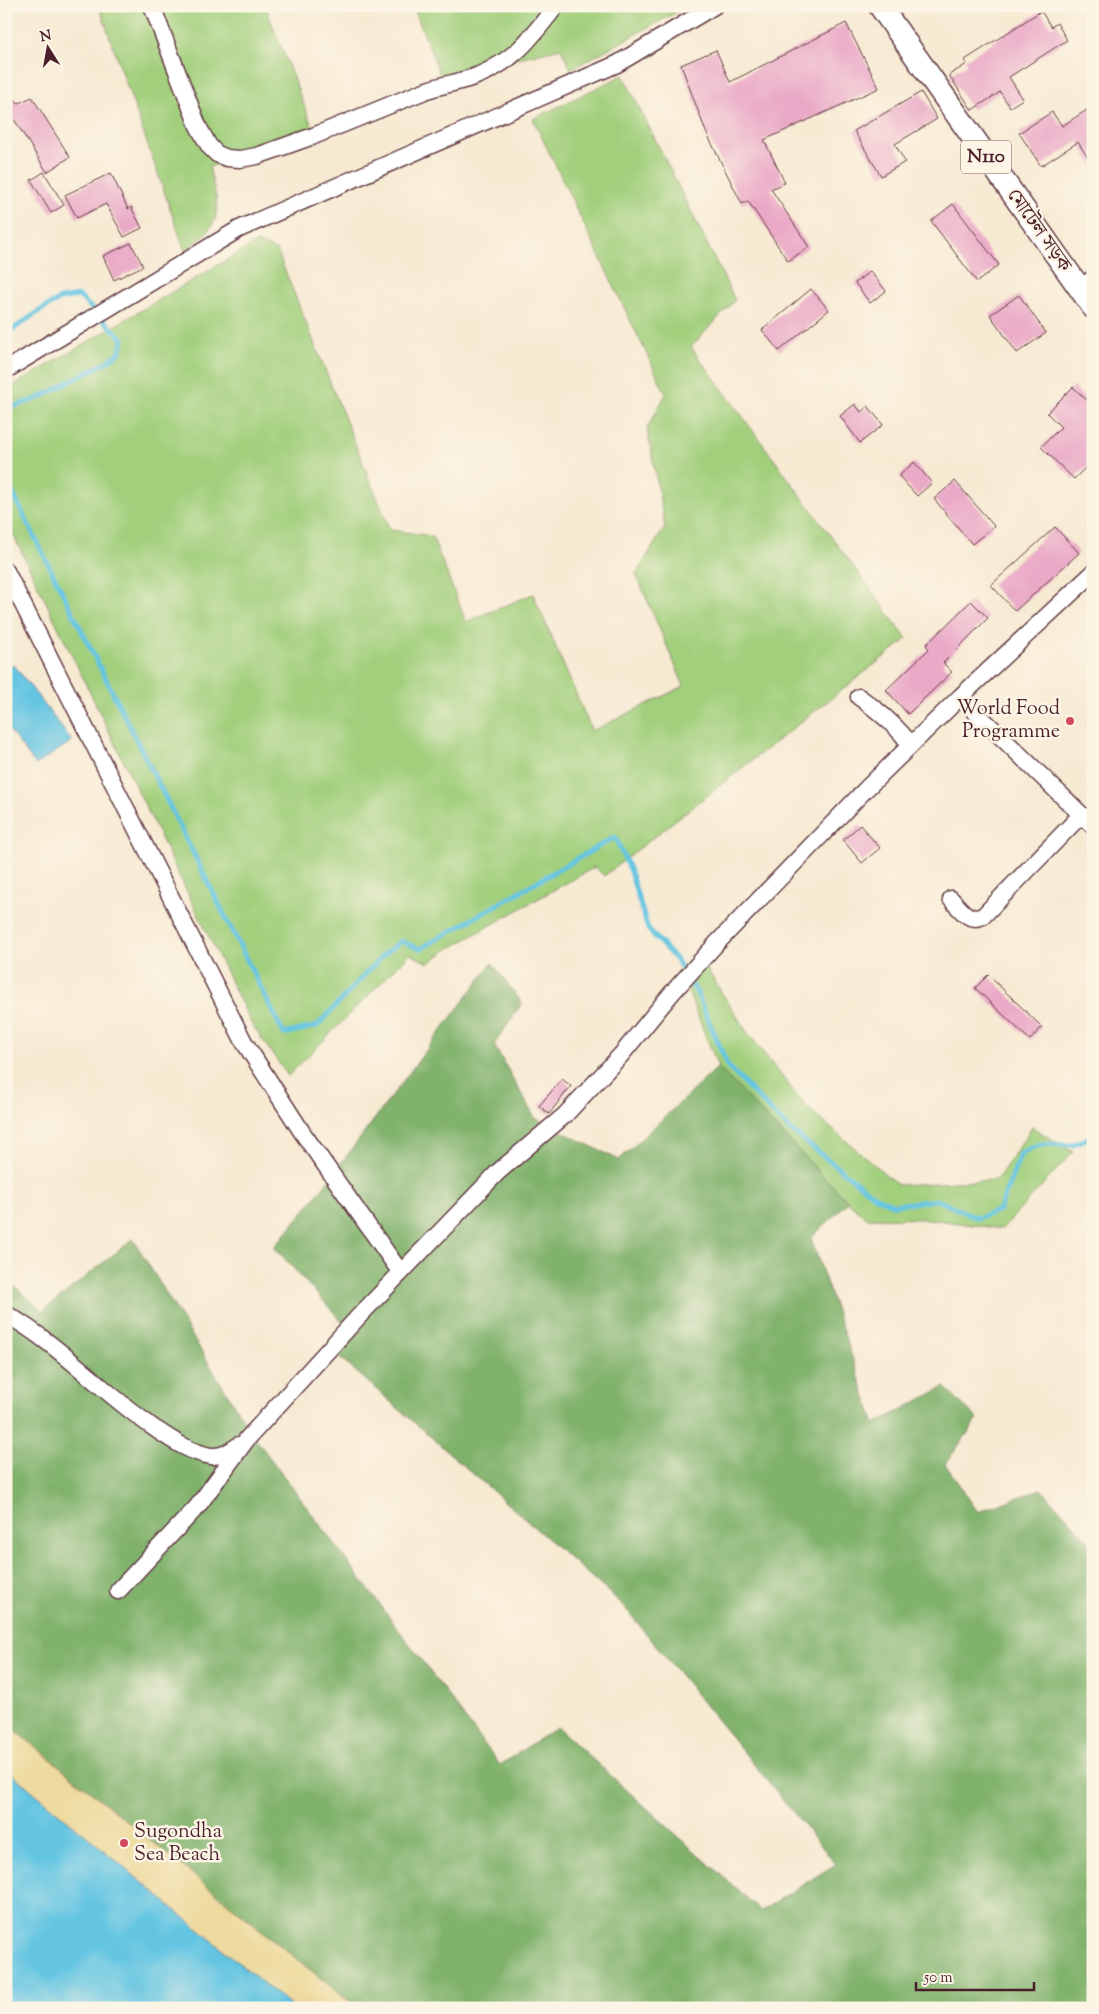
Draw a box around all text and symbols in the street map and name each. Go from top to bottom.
north arrow [22,22,72,72]
text: N [39,26,53,48]
road number: N110 [961,140,1011,173]
street label: মোটেল সড়ক [999,183,1078,279]
place label: World Food Programme [957,695,1060,747]
marker: World Food Programme [1064,715,1076,727]
place label: Sugondha Sea Beach [134,1818,222,1870]
marker: Sugondha Sea Beach [118,1837,130,1849]
scale bar [916,1959,1034,1991]
text: 50 m [923,1968,953,1989]

